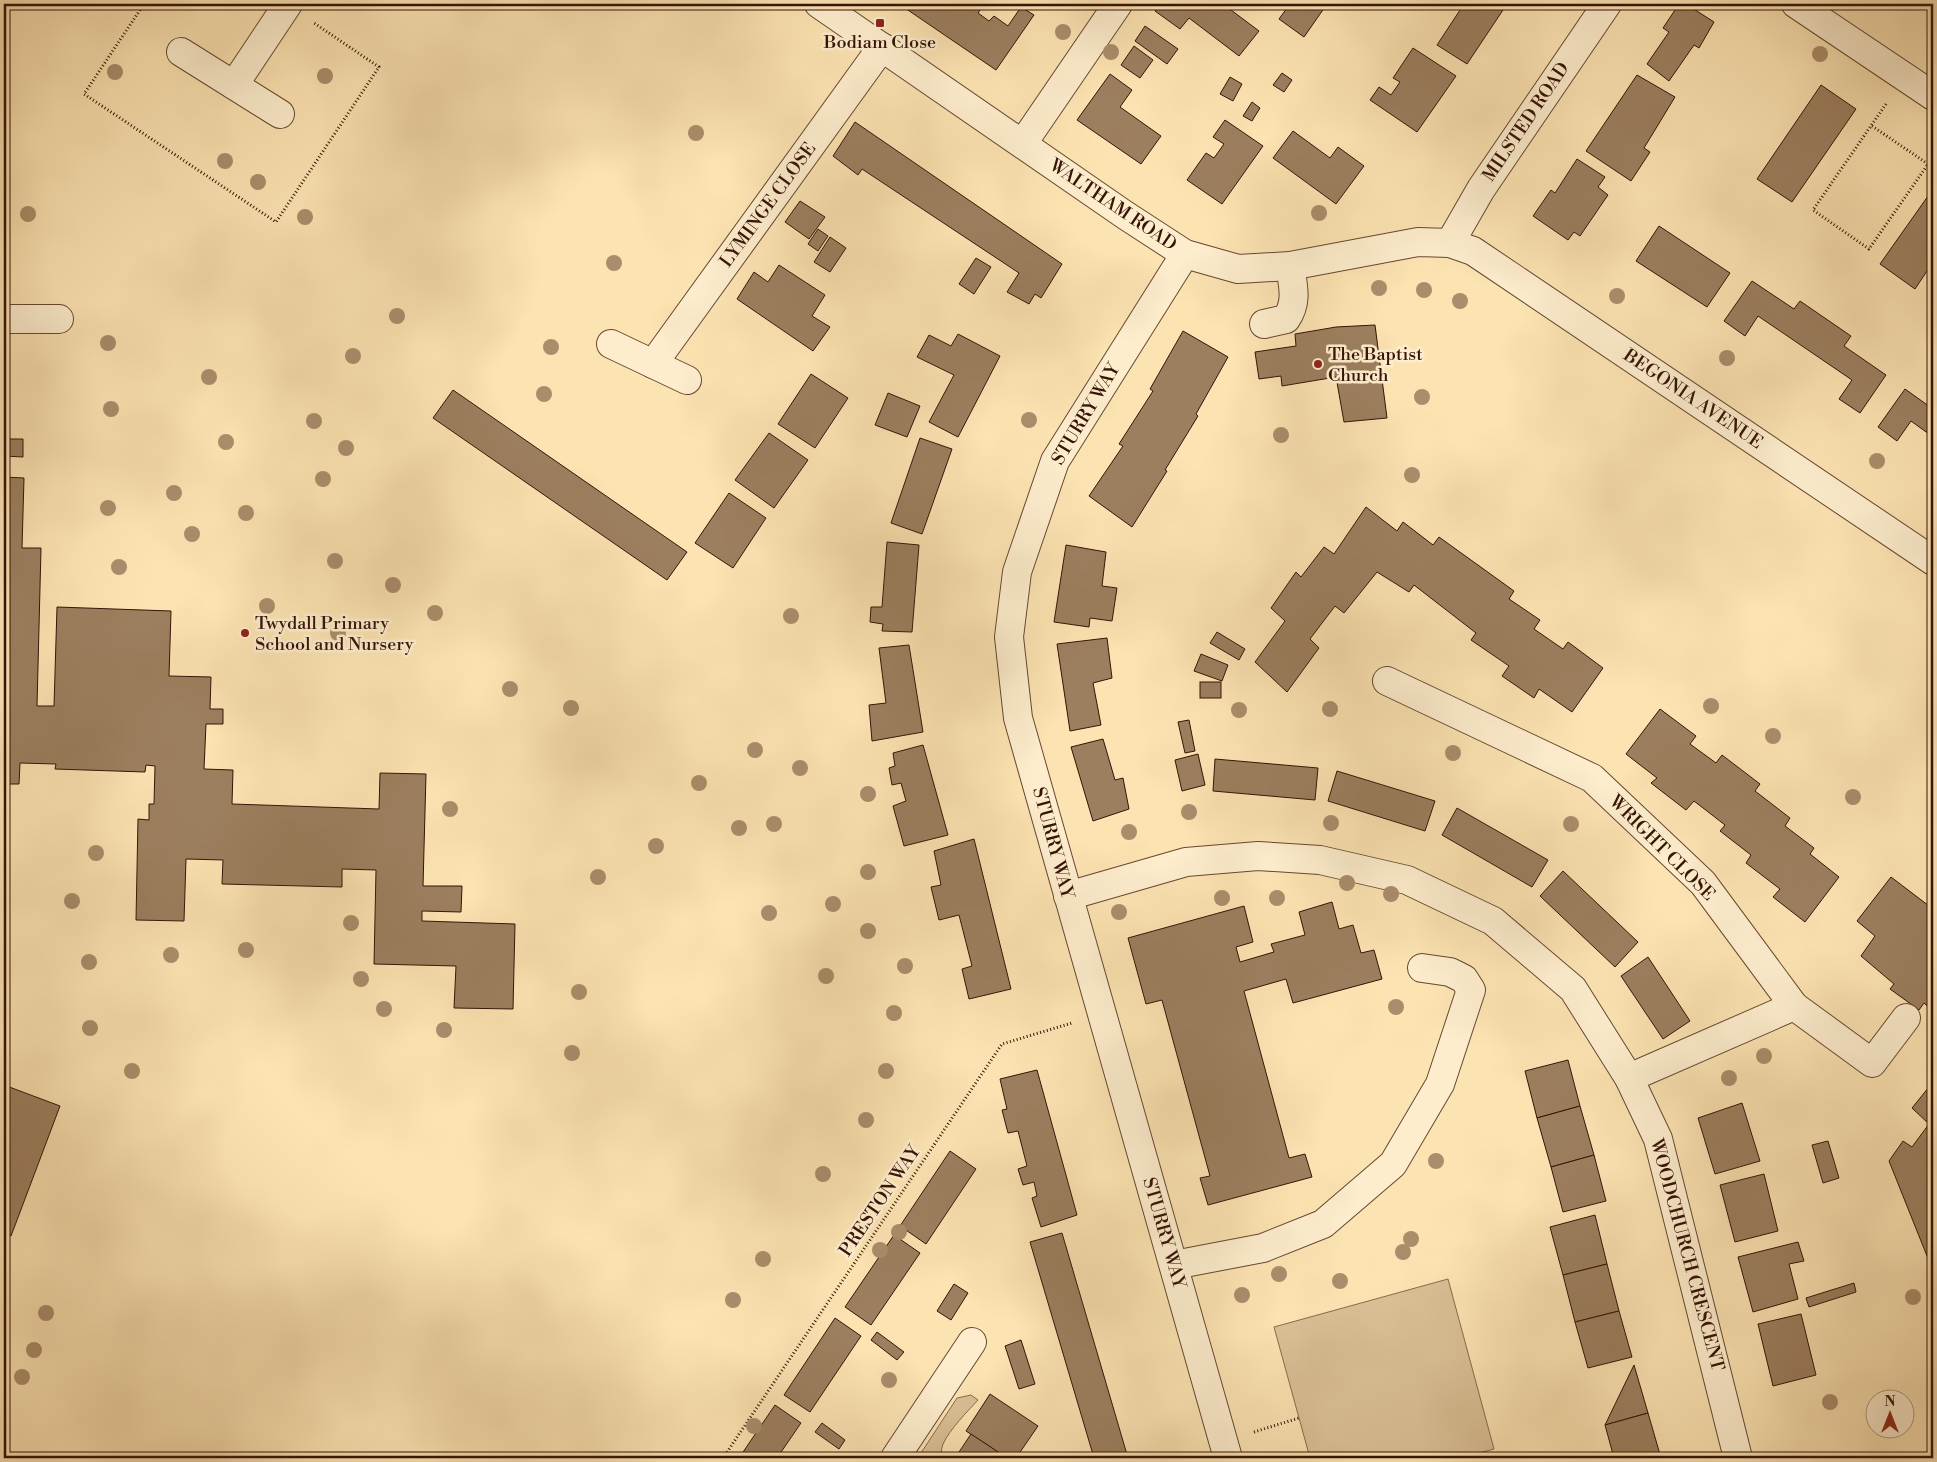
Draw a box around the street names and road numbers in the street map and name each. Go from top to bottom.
street label: MILSTED ROAD [1478,58,1575,186]
street label: LYMINGE CLOSE [715,138,821,272]
street label: WALTHAM ROAD [1044,153,1181,256]
street label: BEGONIA AVENUE [1618,343,1767,454]
street label: STURRY WAY [1047,358,1126,469]
street label: STURRY WAY [1027,785,1079,902]
street label: WRIGHT CLOSE [1603,789,1720,906]
street label: WOODCHURCH CRESCENT [1645,1135,1729,1374]
street label: PRESTON WAY [834,1140,926,1261]
street label: STURRY WAY [1137,1175,1191,1292]

